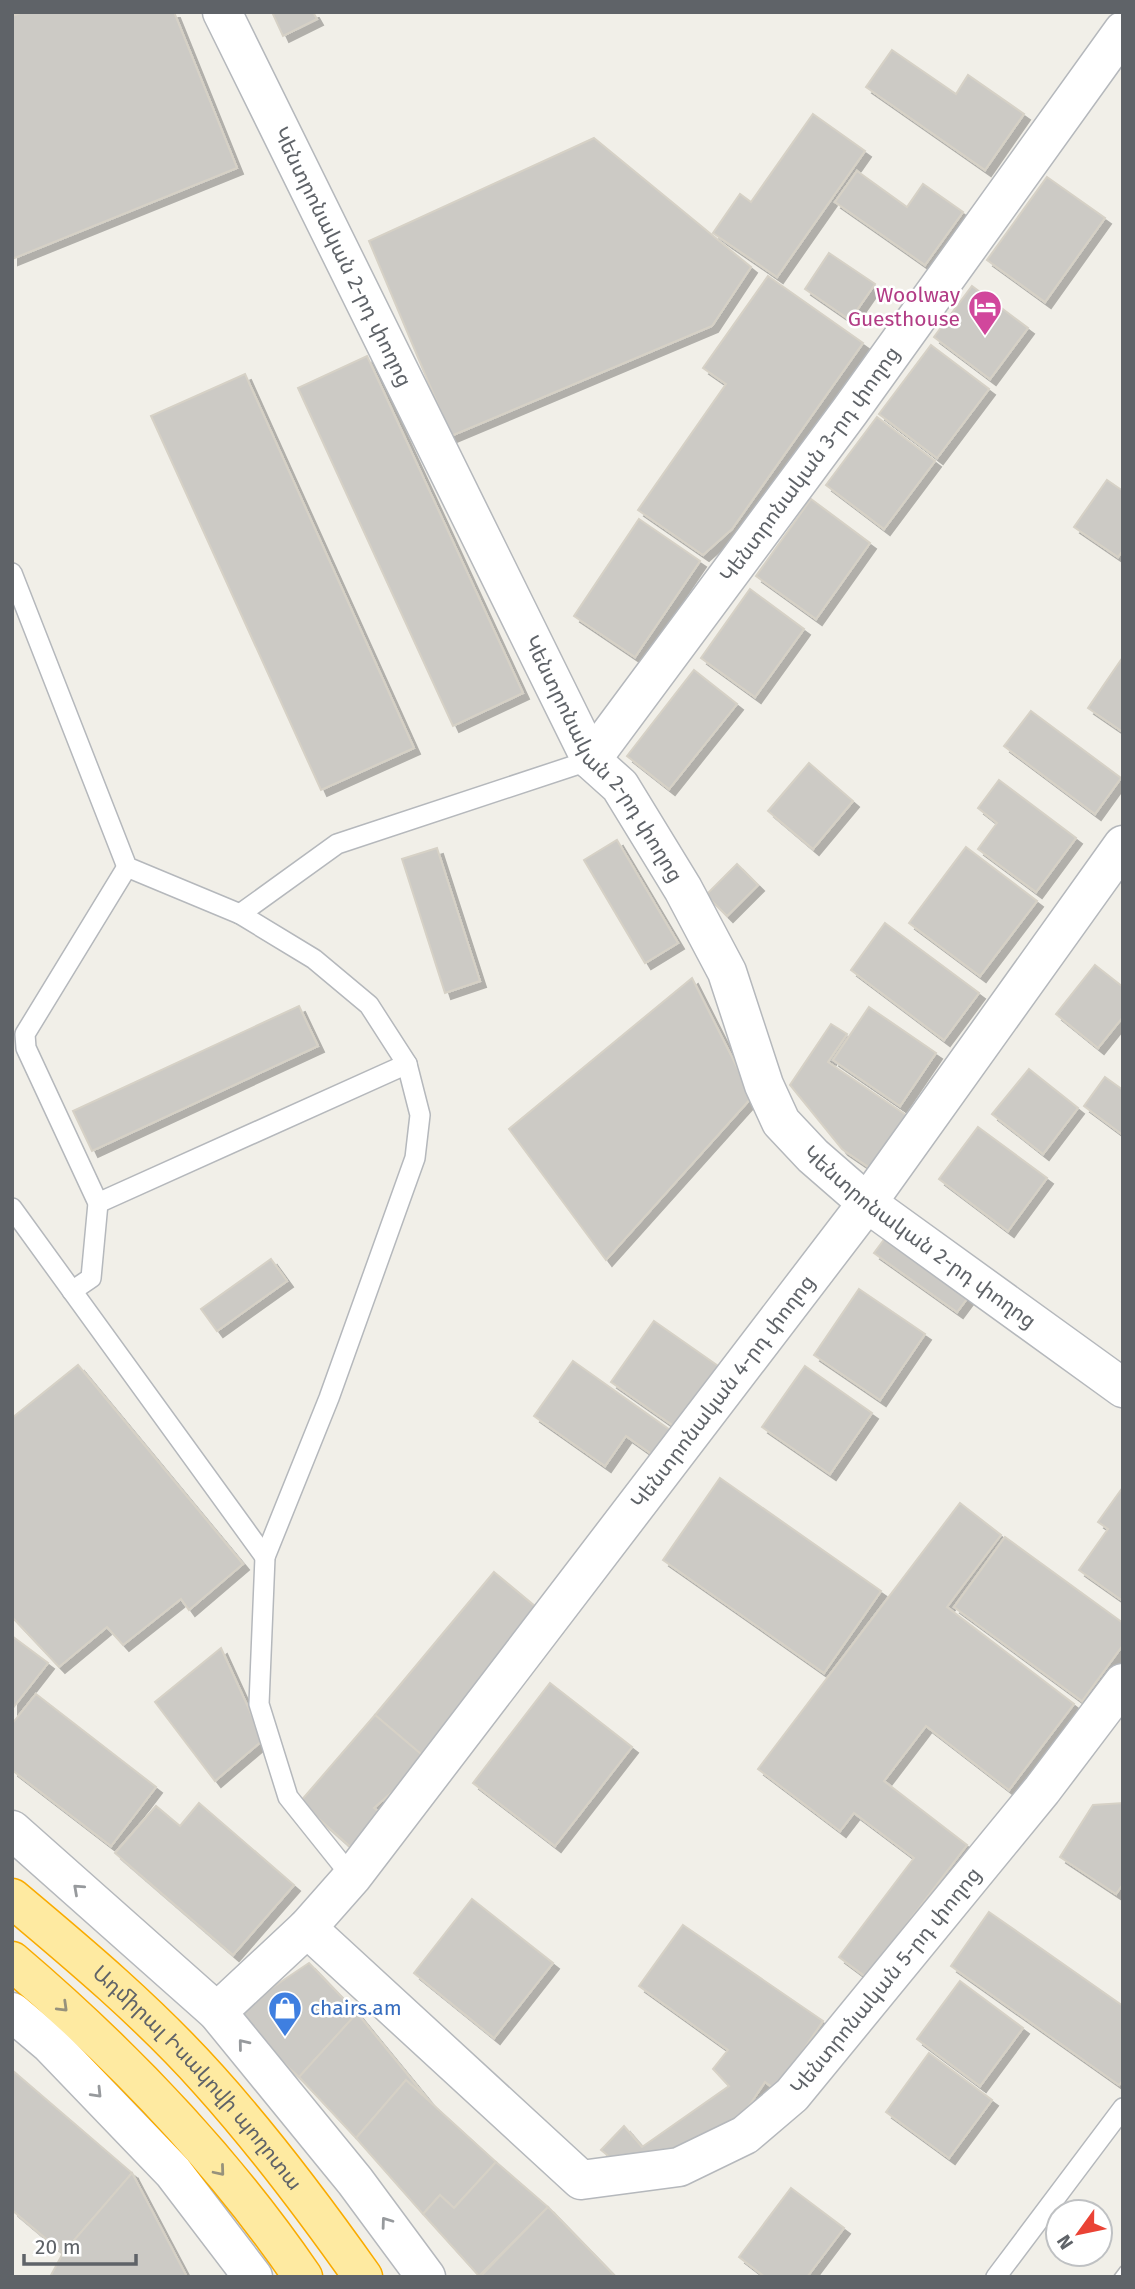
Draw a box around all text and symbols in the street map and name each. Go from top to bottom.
street label: Կենտրոնական 2-րդ փողոց [268,123,418,391]
place label: Woolway Guesthouse [848,282,961,332]
hotel icon: Woolway Guesthouse [966,288,1004,337]
street label: Կենտրոնական 3-րդ փողոց [714,341,905,587]
street label: Կենտրոնական 2-րդ փողոց [519,631,689,887]
street label: Կենտրոնական 2-րդ փողոց [797,1140,1041,1334]
street label: Կենտրոնական 4-րդ փողոց [625,1270,820,1514]
street label: Կենտրոնական 5-րդ փողոց [785,1862,987,2100]
one-way arrow [73,1885,86,1897]
street label: Ադմիրալ Իսակովի պողոտա [87,1960,308,2196]
shop icon: chairs.am [266,1989,304,2038]
place label: chairs.am [310,1995,402,2021]
one-way arrow [55,1999,68,2012]
one-way arrow [239,2040,252,2052]
one-way arrow [88,2085,101,2098]
one-way arrow [212,2163,224,2176]
north arrow [1044,2198,1114,2268]
one-way arrow [381,2217,394,2230]
scale bar [24,2222,136,2266]
text: N [1052,2230,1078,2254]
text: 20 m [35,2234,81,2260]

